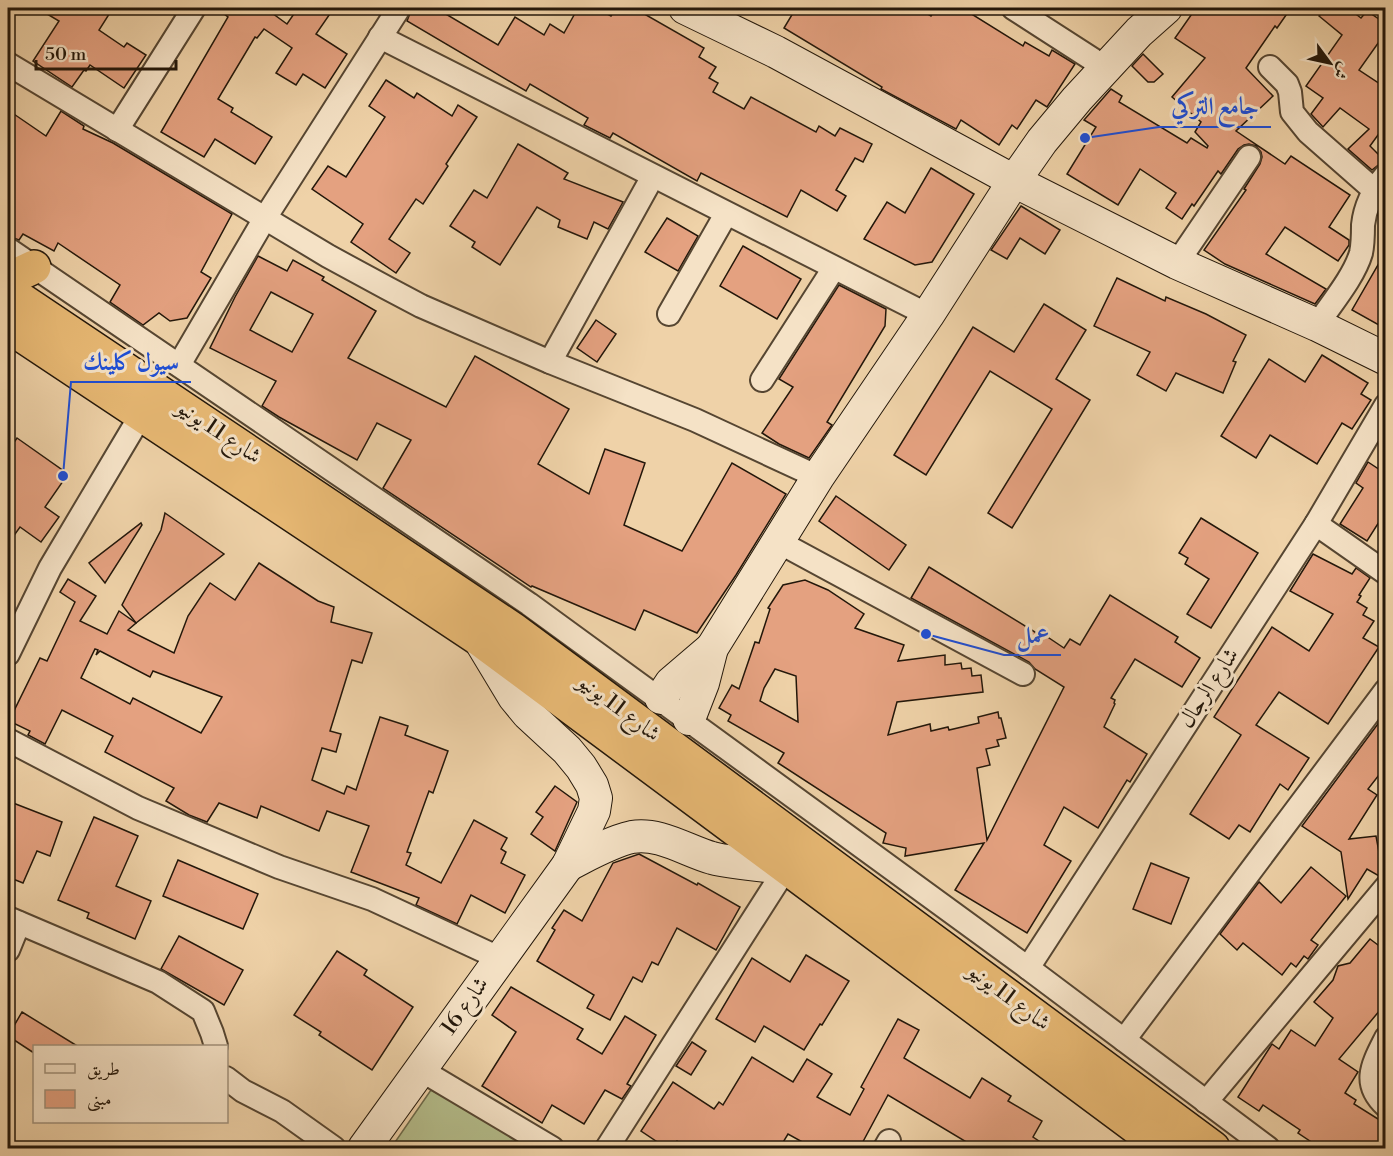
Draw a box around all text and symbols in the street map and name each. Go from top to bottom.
scale bar [36,33,176,71]
north arrow [1300,33,1360,93]
text: 50 m [45,43,87,66]
text: ش [1329,59,1354,83]
callout: جامع التركي [1159,85,1271,127]
text: جامع التركي [1170,91,1259,128]
callout: سيول كلينك [71,340,191,382]
text: سيول كلينك [83,348,179,378]
street label: شارع 11 يونيو [168,393,266,473]
callout: عمل [1004,613,1061,655]
text: عمل [1017,621,1049,652]
street label: شارع الرجال [1173,643,1248,735]
street label: شارع 11 يونيو [569,667,665,751]
street label: شارع 11 يونيو [959,956,1055,1040]
street label: شارع 16 [435,972,498,1043]
legend [33,1045,228,1123]
text: طريق [87,1058,120,1081]
text: مبنى [87,1088,112,1112]

